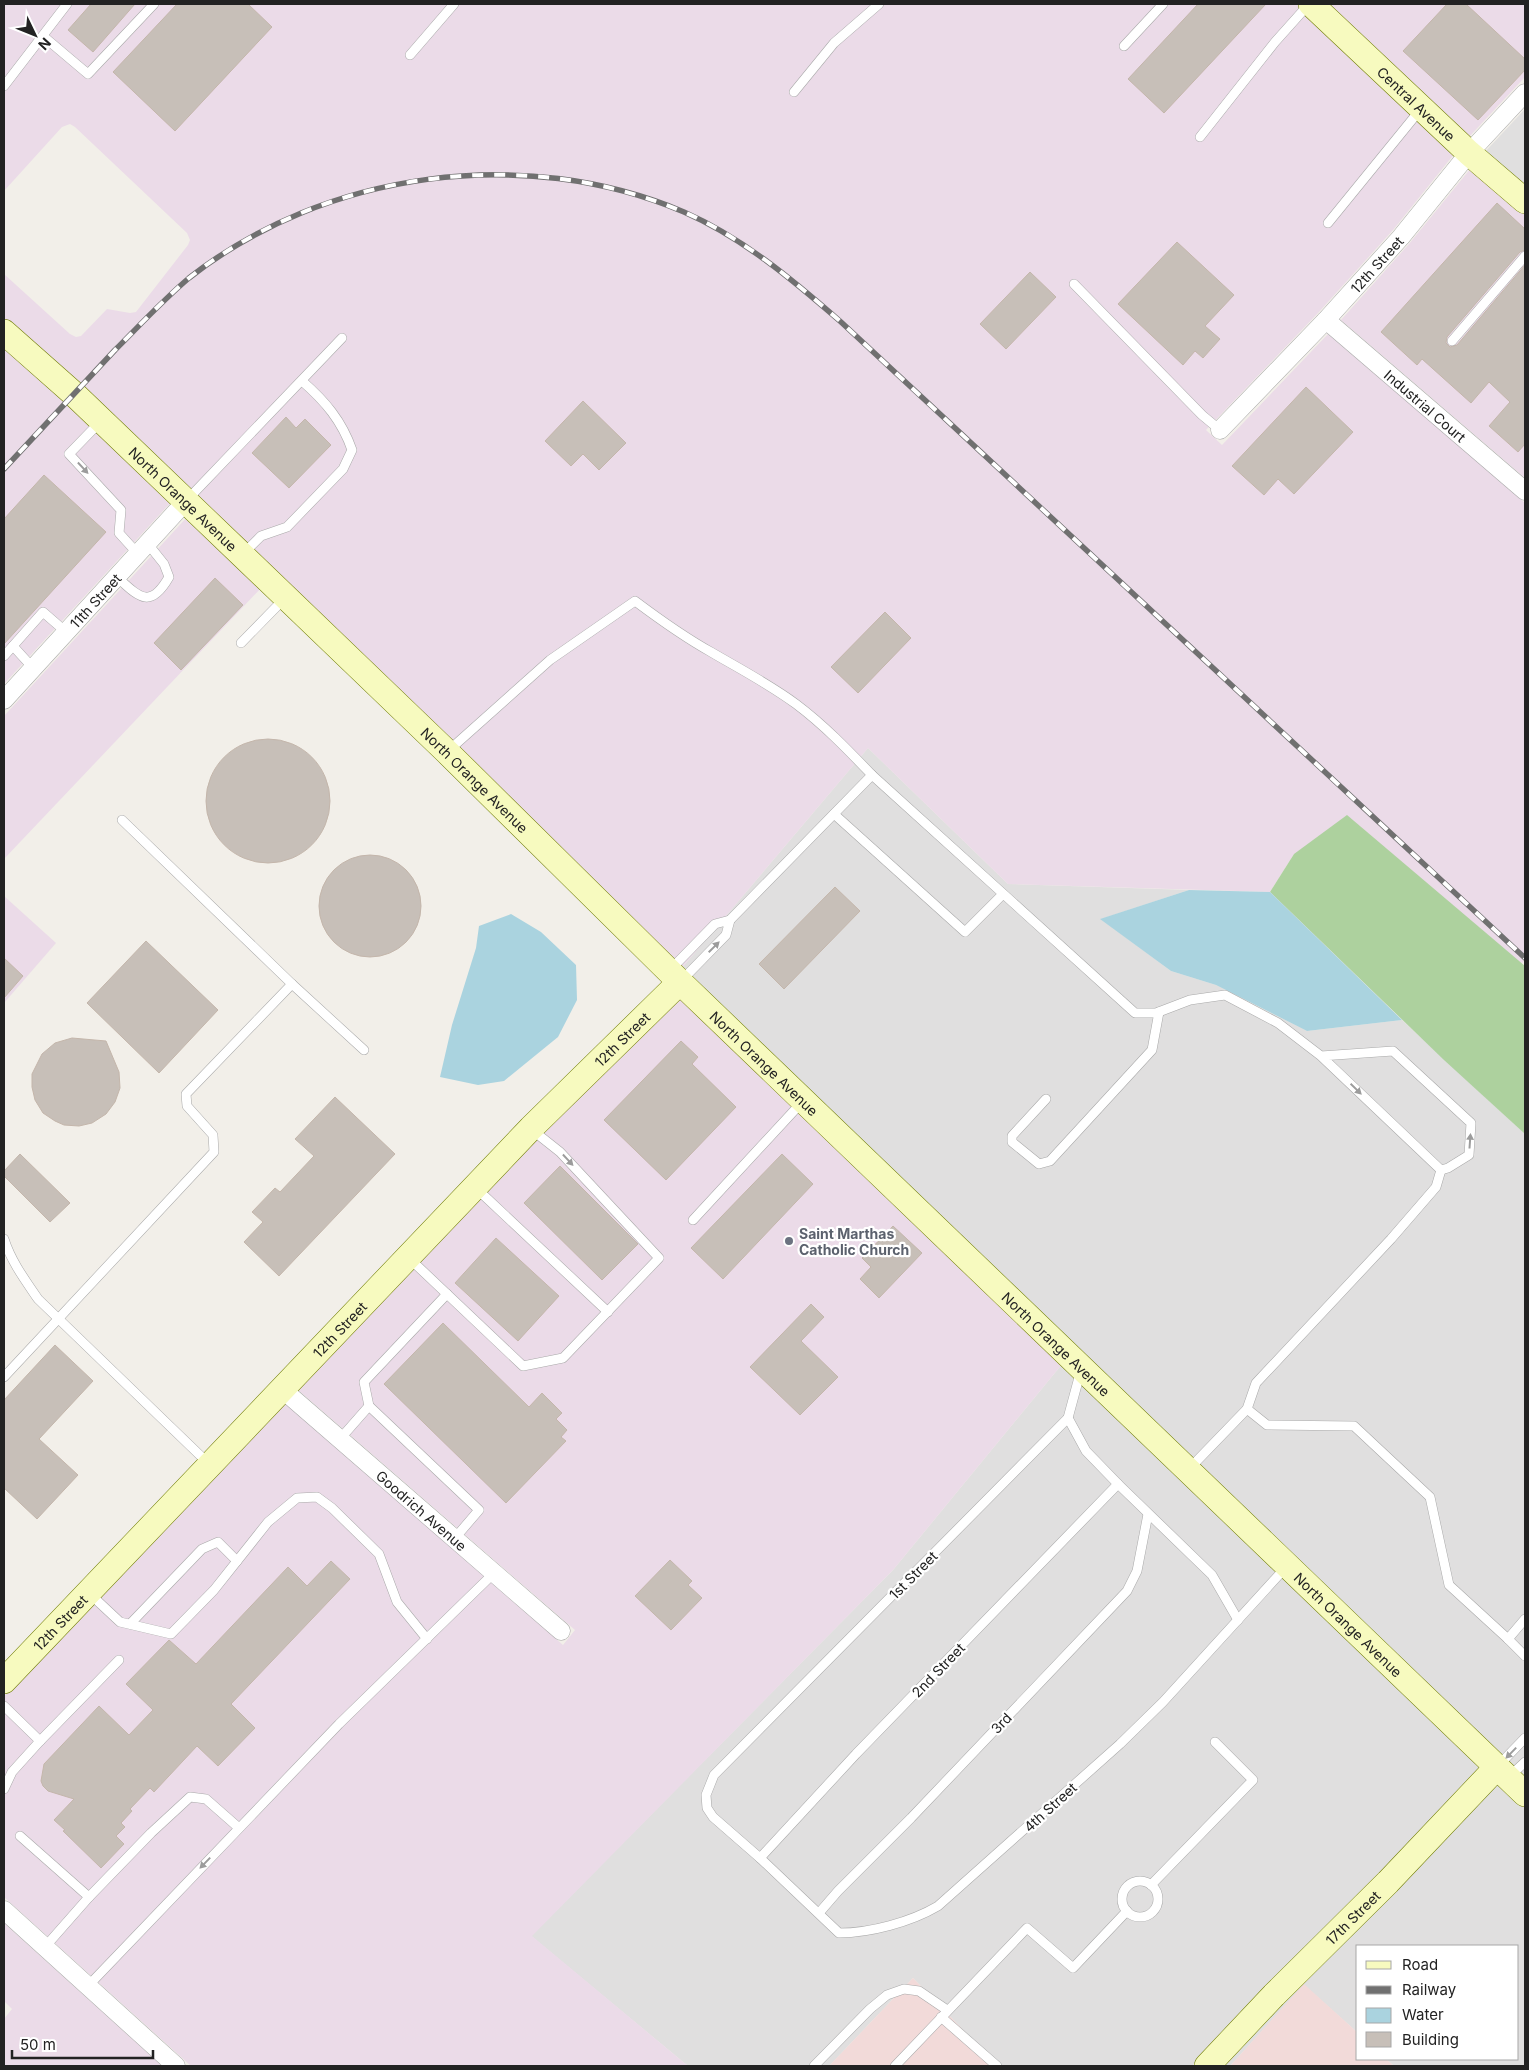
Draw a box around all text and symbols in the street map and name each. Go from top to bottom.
north arrow [10,10,60,60]
text: N [35,35,55,54]
street label: Central Avenue [1374,63,1459,144]
street label: 12th Street [1346,232,1407,296]
street label: Industrial Court [1381,366,1470,445]
street label: North Orange Avenue [126,443,241,555]
one-way arrow [77,462,89,474]
street label: 11th Street [66,569,125,631]
street label: North Orange Avenue [418,724,532,836]
one-way arrow [708,942,720,954]
street label: North Orange Avenue [707,1007,822,1119]
street label: 12th Street [591,1008,653,1070]
one-way arrow [1350,1083,1362,1095]
one-way arrow [1466,1133,1474,1149]
one-way arrow [562,1154,574,1166]
place label: Saint Marthas Catholic Church [799,1225,909,1258]
marker: Saint Marthas Catholic Church [783,1235,795,1247]
street label: North Orange Avenue [999,1288,1114,1400]
street label: 12th Street [309,1297,370,1361]
street label: Goodrich Avenue [373,1466,470,1554]
street label: 1st Street [885,1547,941,1603]
street label: North Orange Avenue [1291,1569,1406,1680]
street label: 12th Street [29,1591,91,1654]
street label: 2nd Street [908,1639,968,1701]
street label: 3rd [987,1709,1015,1737]
one-way arrow [1505,1747,1517,1759]
street label: 4th Street [1020,1779,1080,1835]
one-way arrow [199,1857,211,1869]
street label: 17th Street [1322,1886,1384,1948]
legend [1356,1945,1519,2060]
text: Road [1402,1955,1438,1974]
text: Railway [1402,1980,1457,1999]
text: Water [1402,2005,1444,2024]
scale bar [12,2028,154,2060]
text: Building [1402,2030,1459,2049]
text: 50 m [20,2035,56,2054]

